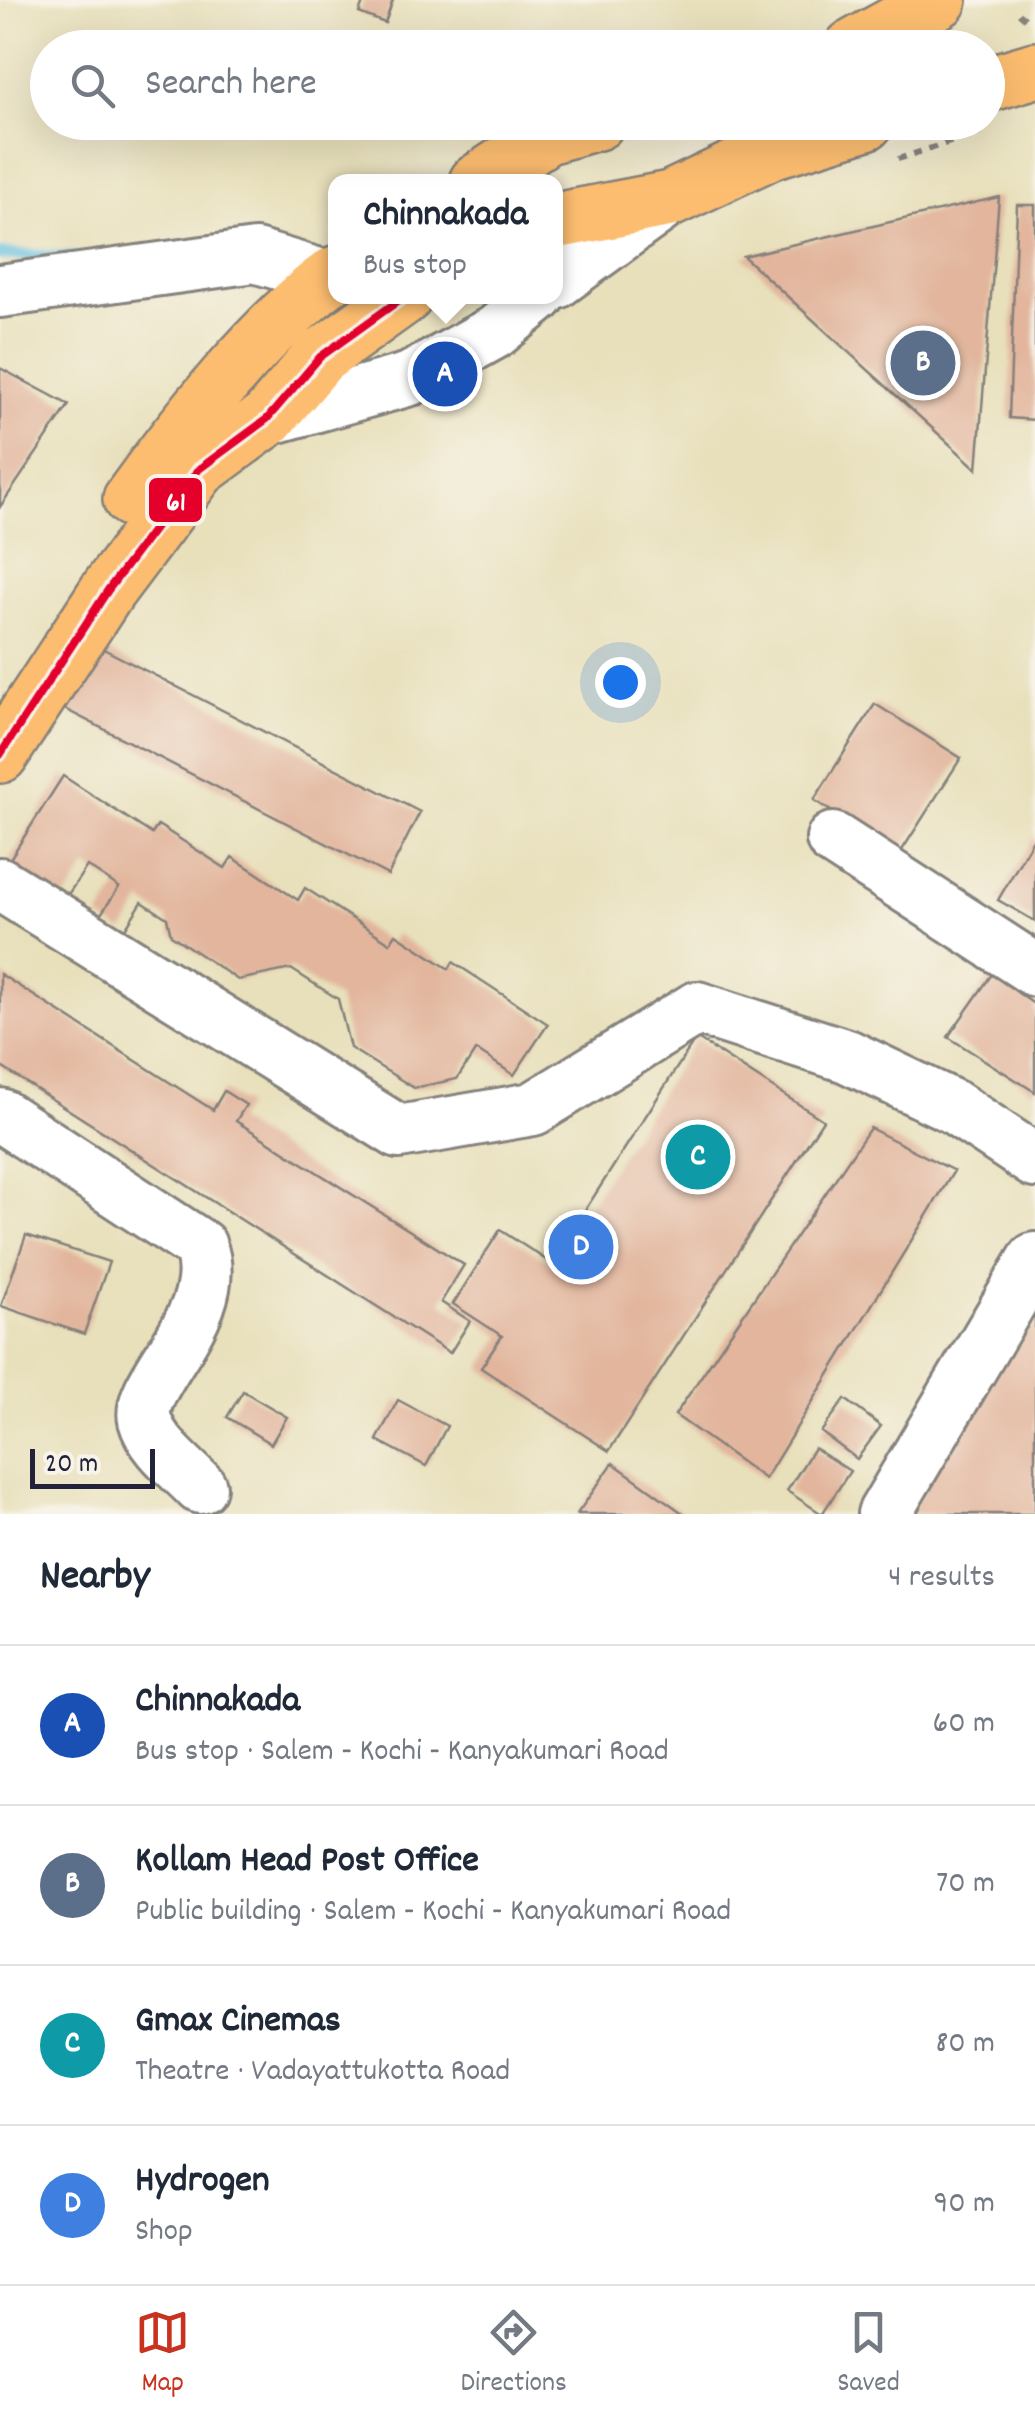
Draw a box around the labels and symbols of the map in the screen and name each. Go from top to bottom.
pin: B [890,326,956,400]
pin: A [412,336,478,412]
line badge: 61 [147,476,204,524]
text: 61 [166,485,186,525]
your location [595,657,646,708]
pin: C [666,1120,730,1194]
pin: D [548,1210,614,1284]
scale bar [30,1444,155,1488]

